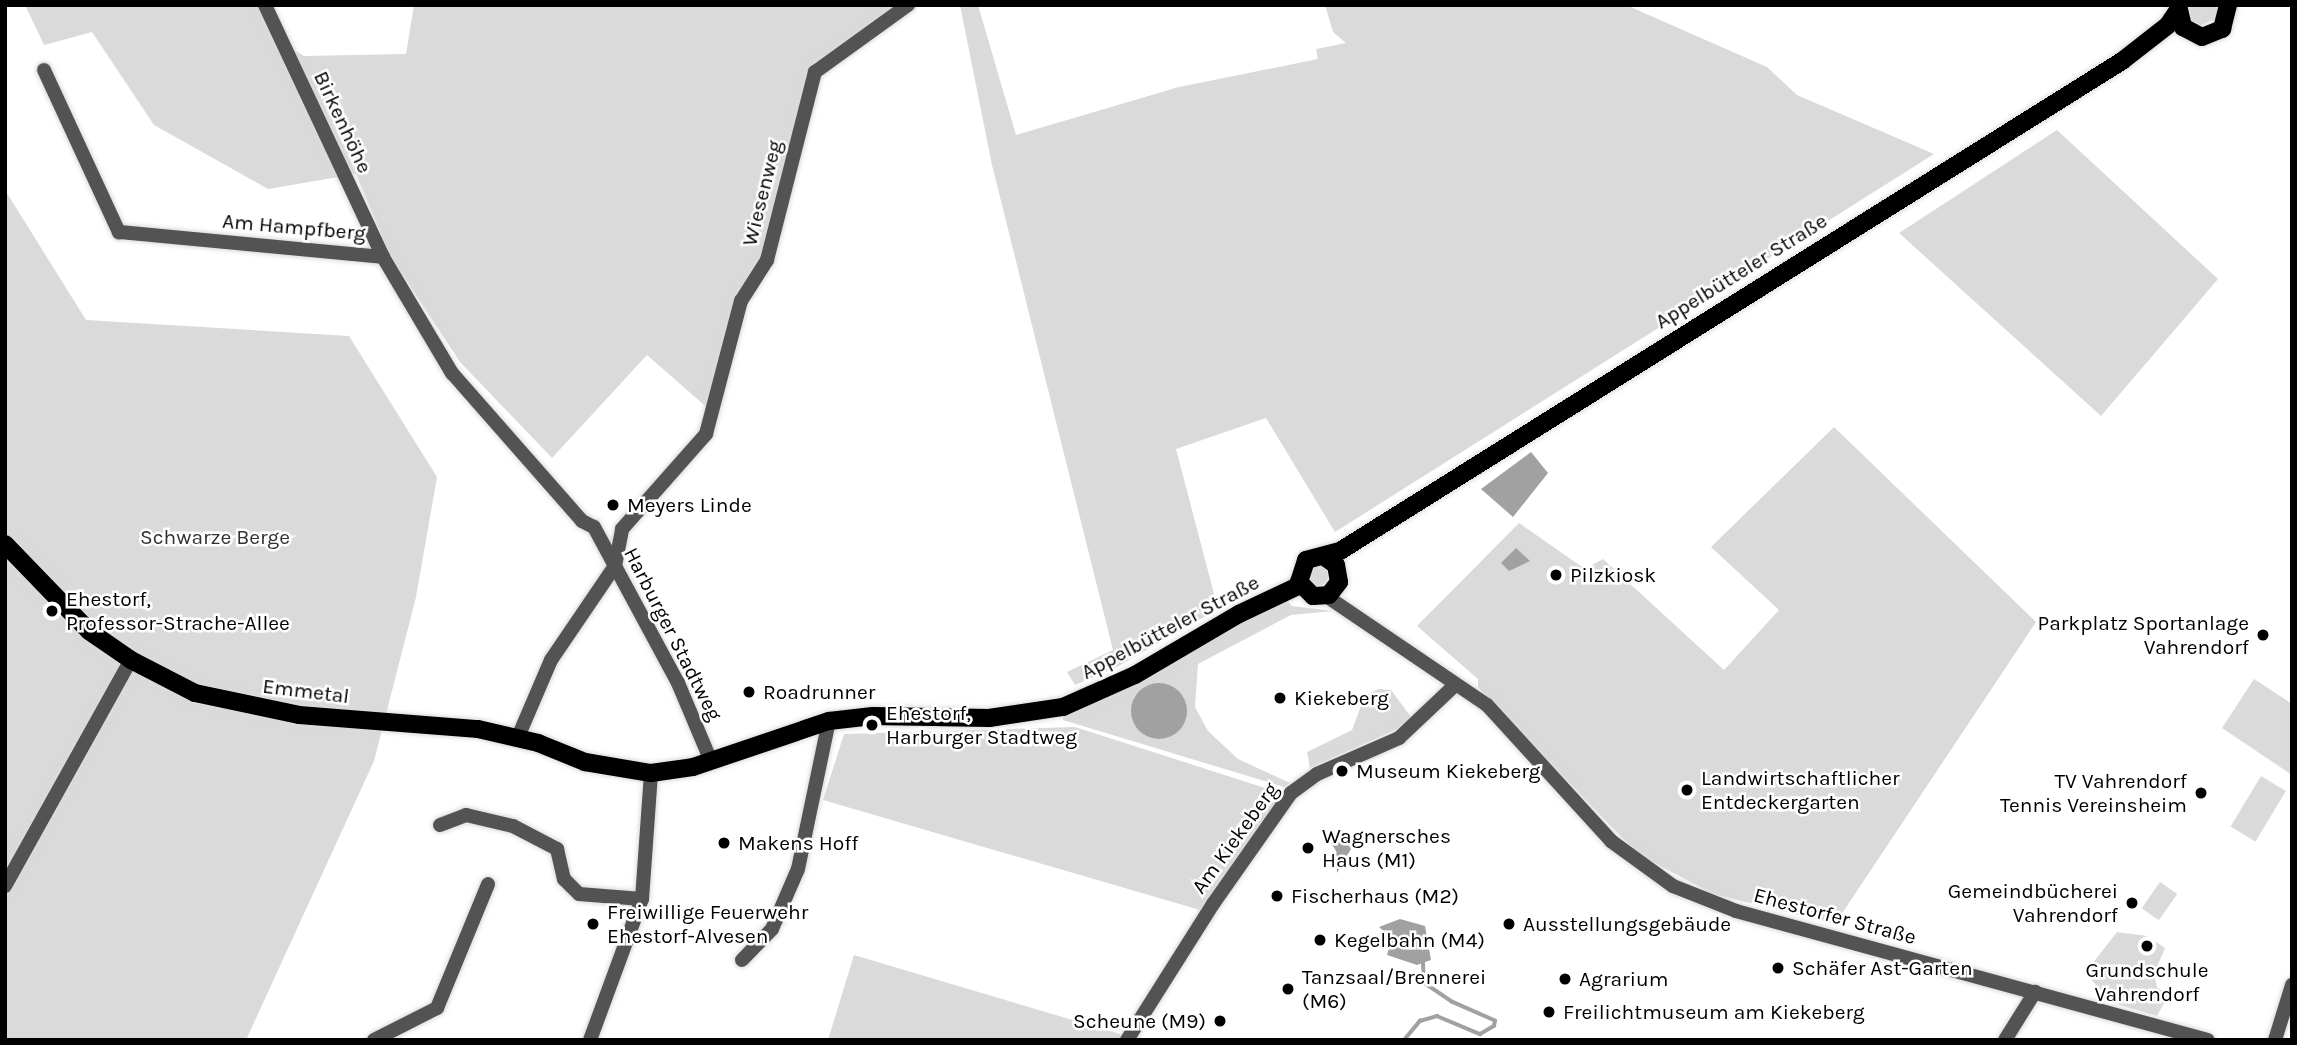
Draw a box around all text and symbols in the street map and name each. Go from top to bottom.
street label: Birkenhöhe [308,67,378,177]
street label: Wiesenweg [737,137,787,249]
street label: Am Hampfberg [221,208,367,246]
street label: Appelbütteler Straße [1651,208,1831,334]
place label: Meyers Linde [627,492,752,518]
marker: Meyers Linde [605,497,621,513]
park label: Schwarze Berge [140,524,290,550]
street label: Harburger Stadtweg [618,543,728,725]
place label: Pilzkiosk [1570,562,1656,588]
marker: Pilzkiosk [1548,567,1564,583]
street label: Appelbütteler Straße [1077,569,1263,685]
place label: Ehestorf, Professor-Strache-Allee [66,586,290,636]
marker: Ehestorf, Professor-Strache-Allee [44,603,60,619]
place label: Parkplatz Sportanlage Vahrendorf [2038,610,2249,660]
marker: Parkplatz Sportanlage Vahrendorf [2255,627,2271,643]
street label: Emmetal [261,673,351,709]
place label: Roadrunner [763,679,875,705]
marker: Roadrunner [741,684,757,700]
place label: Kiekeberg [1294,685,1389,711]
marker: Kiekeberg [1272,690,1288,706]
place label: Ehestorf, Harburger Stadtweg [886,700,1077,750]
marker: Ehestorf, Harburger Stadtweg [864,717,880,733]
place label: Museum Kiekeberg [1356,758,1540,784]
marker: Museum Kiekeberg [1334,763,1350,779]
place label: Landwirtschaftlicher Entdeckergarten [1701,765,1900,815]
place label: TV Vahrendorf Tennis Vereinsheim [2000,768,2187,818]
street label: Am Kiekeberg [1186,777,1284,899]
marker: Landwirtschaftlicher Entdeckergarten [1679,782,1695,798]
marker: TV Vahrendorf Tennis Vereinsheim [2193,785,2209,801]
place label: Wagnersches Haus (M1) [1322,823,1451,873]
place label: Makens Hoff [738,830,859,856]
marker: Makens Hoff [716,835,732,851]
marker: Wagnersches Haus (M1) [1300,840,1316,856]
place label: Gemeindbücherei Vahrendorf [1948,878,2118,928]
street label: Ehestorfer Straße [1751,882,1919,950]
place label: Fischerhaus (M2) [1291,883,1459,909]
marker: Fischerhaus (M2) [1269,888,1285,904]
marker: Gemeindbücherei Vahrendorf [2124,895,2140,911]
place label: Freiwillige Feuerwehr Ehestorf-Alvesen [607,899,808,949]
place label: Ausstellungsgebäude [1523,911,1731,937]
marker: Freiwillige Feuerwehr Ehestorf-Alvesen [585,916,601,932]
marker: Ausstellungsgebäude [1501,916,1517,932]
place label: Kegelbahn (M4) [1334,927,1485,953]
marker: Kegelbahn (M4) [1312,932,1328,948]
marker: Grundschule Vahrendorf [2139,938,2155,954]
place label: Schäfer Ast-Garten [1792,955,1973,981]
place label: Grundschule Vahrendorf [2086,957,2208,1007]
marker: Schäfer Ast-Garten [1770,960,1786,976]
place label: Tanzsaal/Brennerei (M6) [1302,964,1486,1014]
place label: Agrarium [1579,966,1668,992]
marker: Agrarium [1557,971,1573,987]
marker: Tanzsaal/Brennerei (M6) [1280,981,1296,997]
place label: Freilichtmuseum am Kiekeberg [1563,999,1865,1025]
marker: Freilichtmuseum am Kiekeberg [1541,1004,1557,1020]
place label: Scheune (M9) [1073,1008,1206,1034]
marker: Scheune (M9) [1212,1013,1228,1029]

